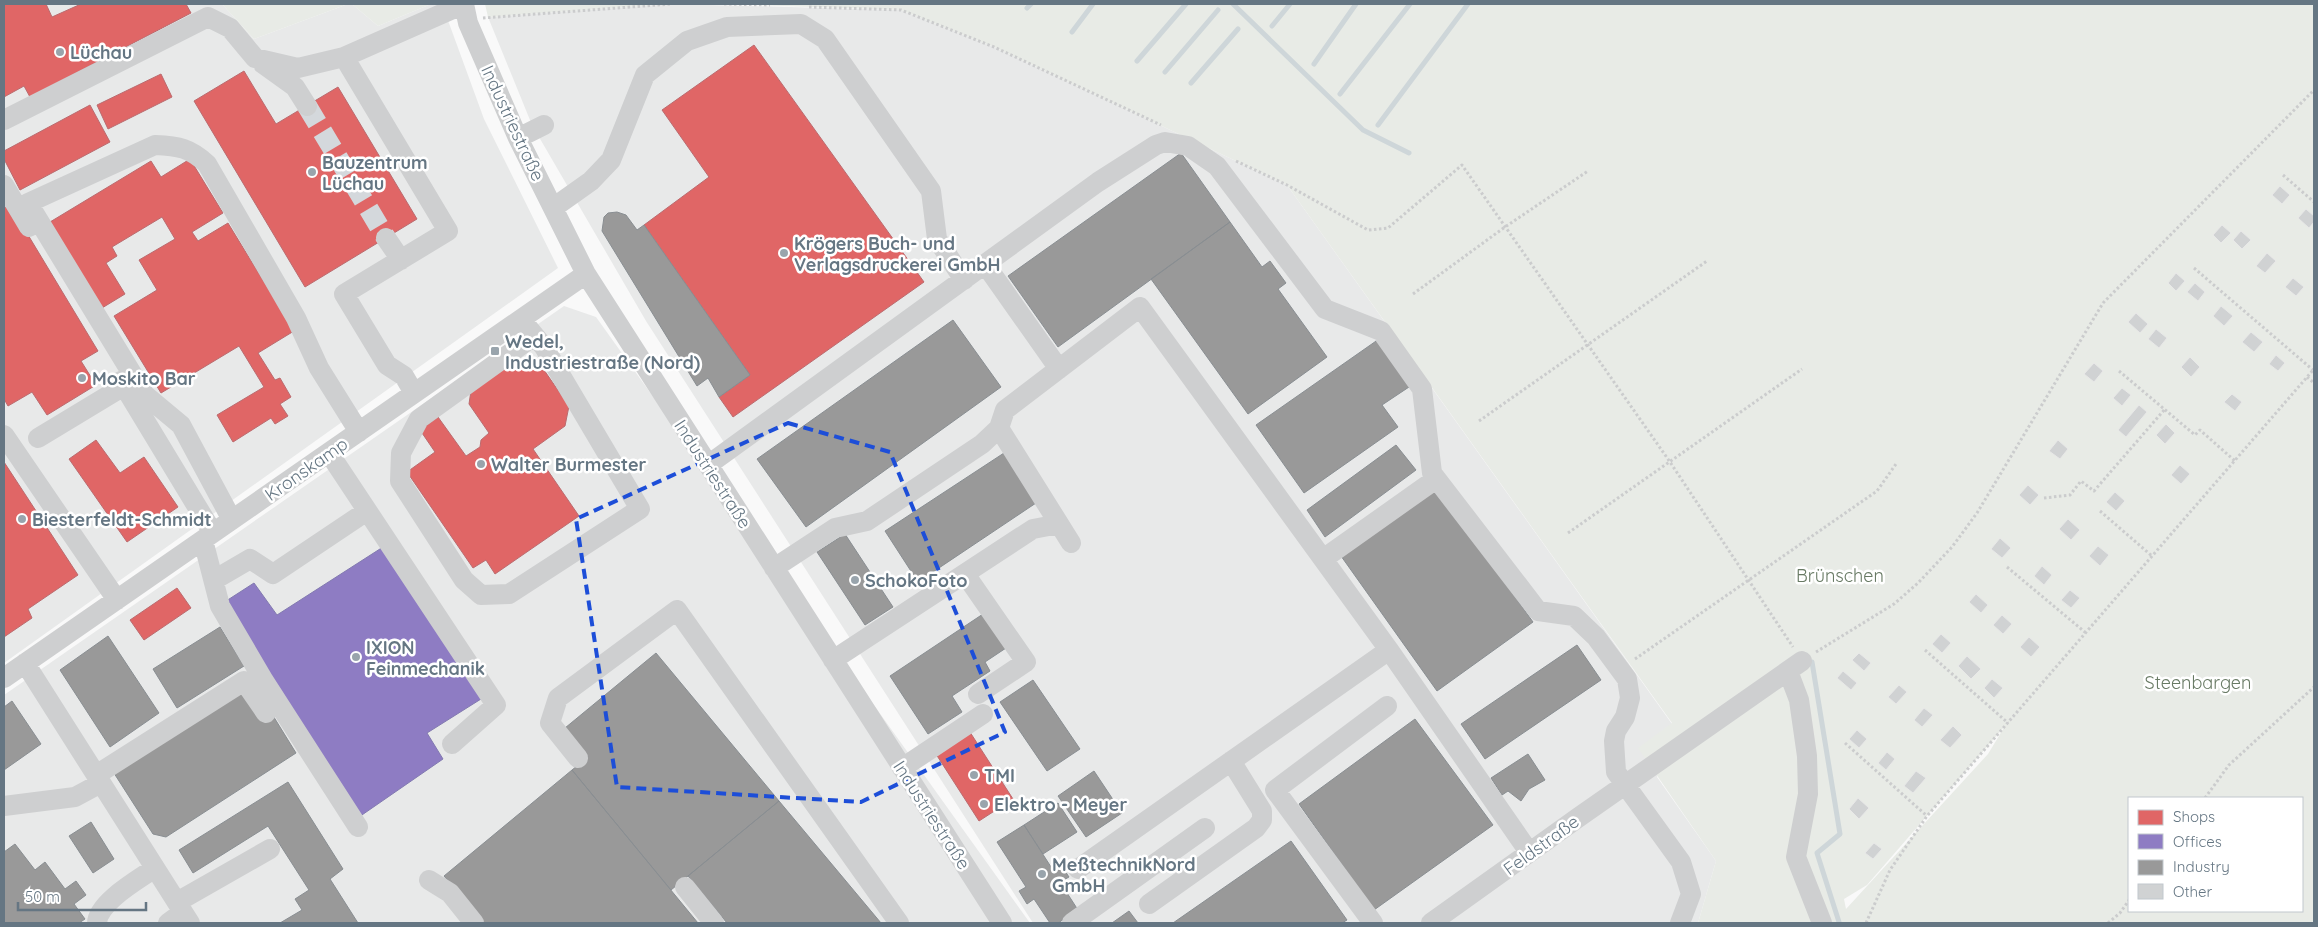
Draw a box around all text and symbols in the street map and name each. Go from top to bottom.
place label: Lüchau [70,41,132,64]
marker: Lüchau [54,46,66,58]
street label: Industriestraße [476,61,550,185]
place label: Bauzentrum Lüchau [322,151,428,195]
marker: Bauzentrum Lüchau [306,166,318,178]
place label: Krögers Buch- und Verlagsdruckerei GmbH [794,232,1001,276]
marker: Krögers Buch- und Verlagsdruckerei GmbH [778,247,790,259]
place label: Wedel, Industriestraße (Nord) [505,330,700,374]
marker: Wedel, Industriestraße (Nord) [489,345,501,357]
place label: Moskito Bar [92,367,196,390]
marker: Moskito Bar [76,372,88,384]
street label: Industriestraße [669,415,757,533]
street label: Kronskamp [260,432,352,506]
place label: Walter Burmester [491,453,647,476]
marker: Walter Burmester [475,458,487,470]
place label: Biesterfeldt-Schmidt [32,508,212,531]
marker: Biesterfeldt-Schmidt [16,513,28,525]
park label: Brünschen [1796,564,1884,587]
place label: SchokoFoto [865,569,968,592]
marker: SchokoFoto [849,574,861,586]
place label: IXION Feinmechanik [366,636,485,680]
marker: IXION Feinmechanik [350,651,362,663]
park label: Steenbargen [2145,671,2251,694]
street label: Industriestraße [888,756,976,874]
place label: TMI [984,764,1015,787]
marker: TMI [968,769,980,781]
place label: Elektro - Meyer [994,793,1127,816]
legend [2128,797,2303,912]
marker: Elektro - Meyer [978,798,990,810]
text: Shops [2173,807,2215,826]
street label: Feldstraße [1499,810,1583,880]
text: Offices [2173,832,2222,851]
place label: MeßtechnikNord GmbH [1052,853,1196,897]
text: Industry [2173,857,2230,876]
marker: MeßtechnikNord GmbH [1036,868,1048,880]
scale bar [18,880,145,912]
text: Other [2173,882,2213,901]
text: 50 m [25,887,60,906]

